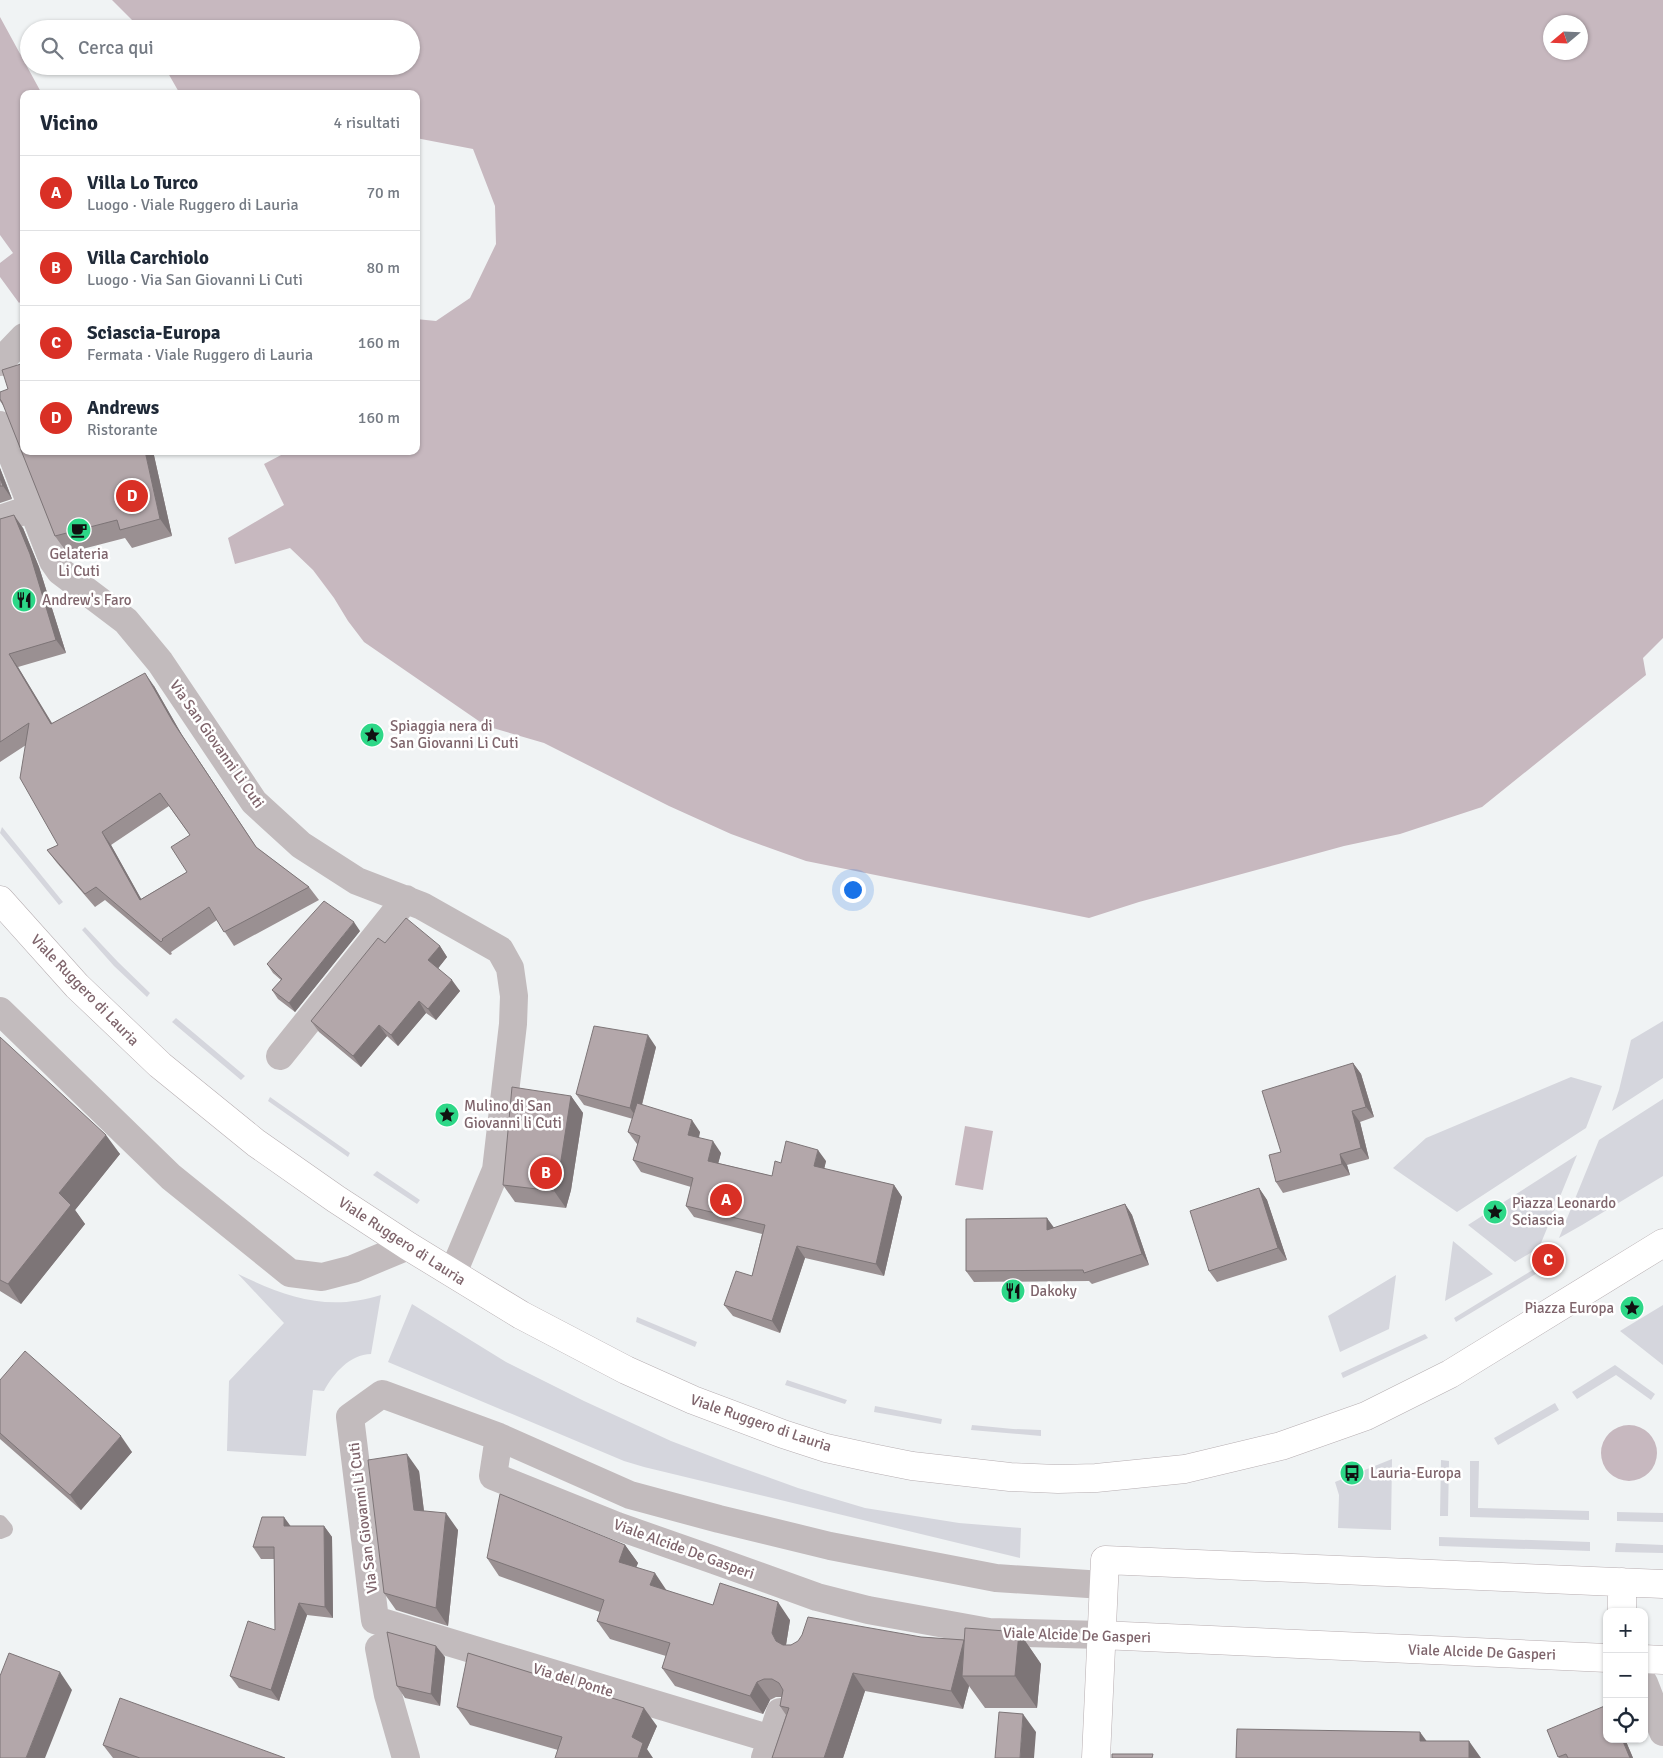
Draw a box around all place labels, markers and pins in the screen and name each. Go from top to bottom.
pin: D [116,477,148,515]
cafe icon: Gelateria Li Cuti [66,517,92,543]
place label: Gelateria Li Cuti [49,545,109,580]
restaurant icon: Andrew's Faro [11,587,37,613]
place label: Andrew's Faro [42,591,132,609]
place label: Spiaggia nera di San Giovanni Li Cuti [390,717,518,752]
place icon: Spiaggia nera di San Giovanni Li Cuti [359,722,385,748]
place label: Mulino di San Giovanni li Cuti [464,1097,562,1132]
place icon: Mulino di San Giovanni li Cuti [434,1102,460,1128]
pin: B [530,1154,562,1192]
pin: A [710,1181,742,1219]
place label: Piazza Leonardo Sciascia [1512,1194,1616,1229]
place icon: Piazza Leonardo Sciascia [1482,1199,1508,1225]
pin: C [1532,1241,1564,1279]
restaurant icon: Dakoky [1000,1278,1026,1304]
place label: Dakoky [1030,1282,1077,1300]
place icon: Piazza Europa [1619,1295,1645,1321]
place label: Piazza Europa [1524,1299,1614,1317]
bus stop icon: Lauria-Europa [1339,1460,1365,1486]
place label: Lauria-Europa [1370,1464,1461,1482]

